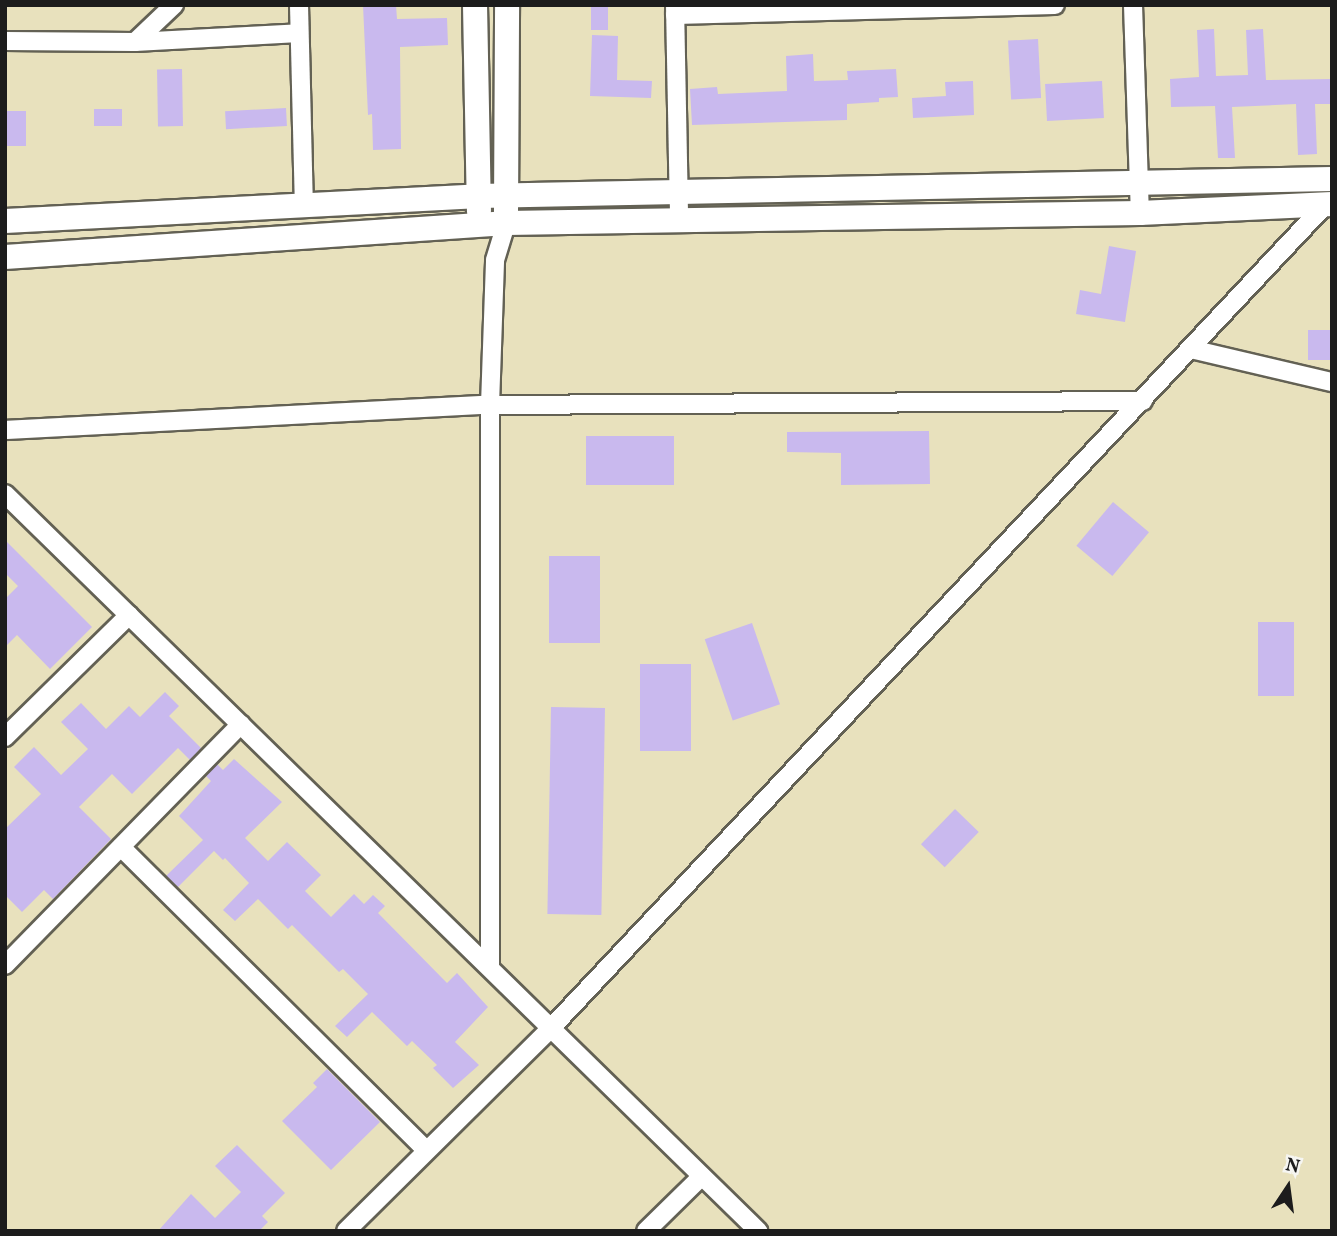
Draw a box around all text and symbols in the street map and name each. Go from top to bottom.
north arrow [1253,1152,1323,1222]
text: N [1283,1152,1302,1181]

